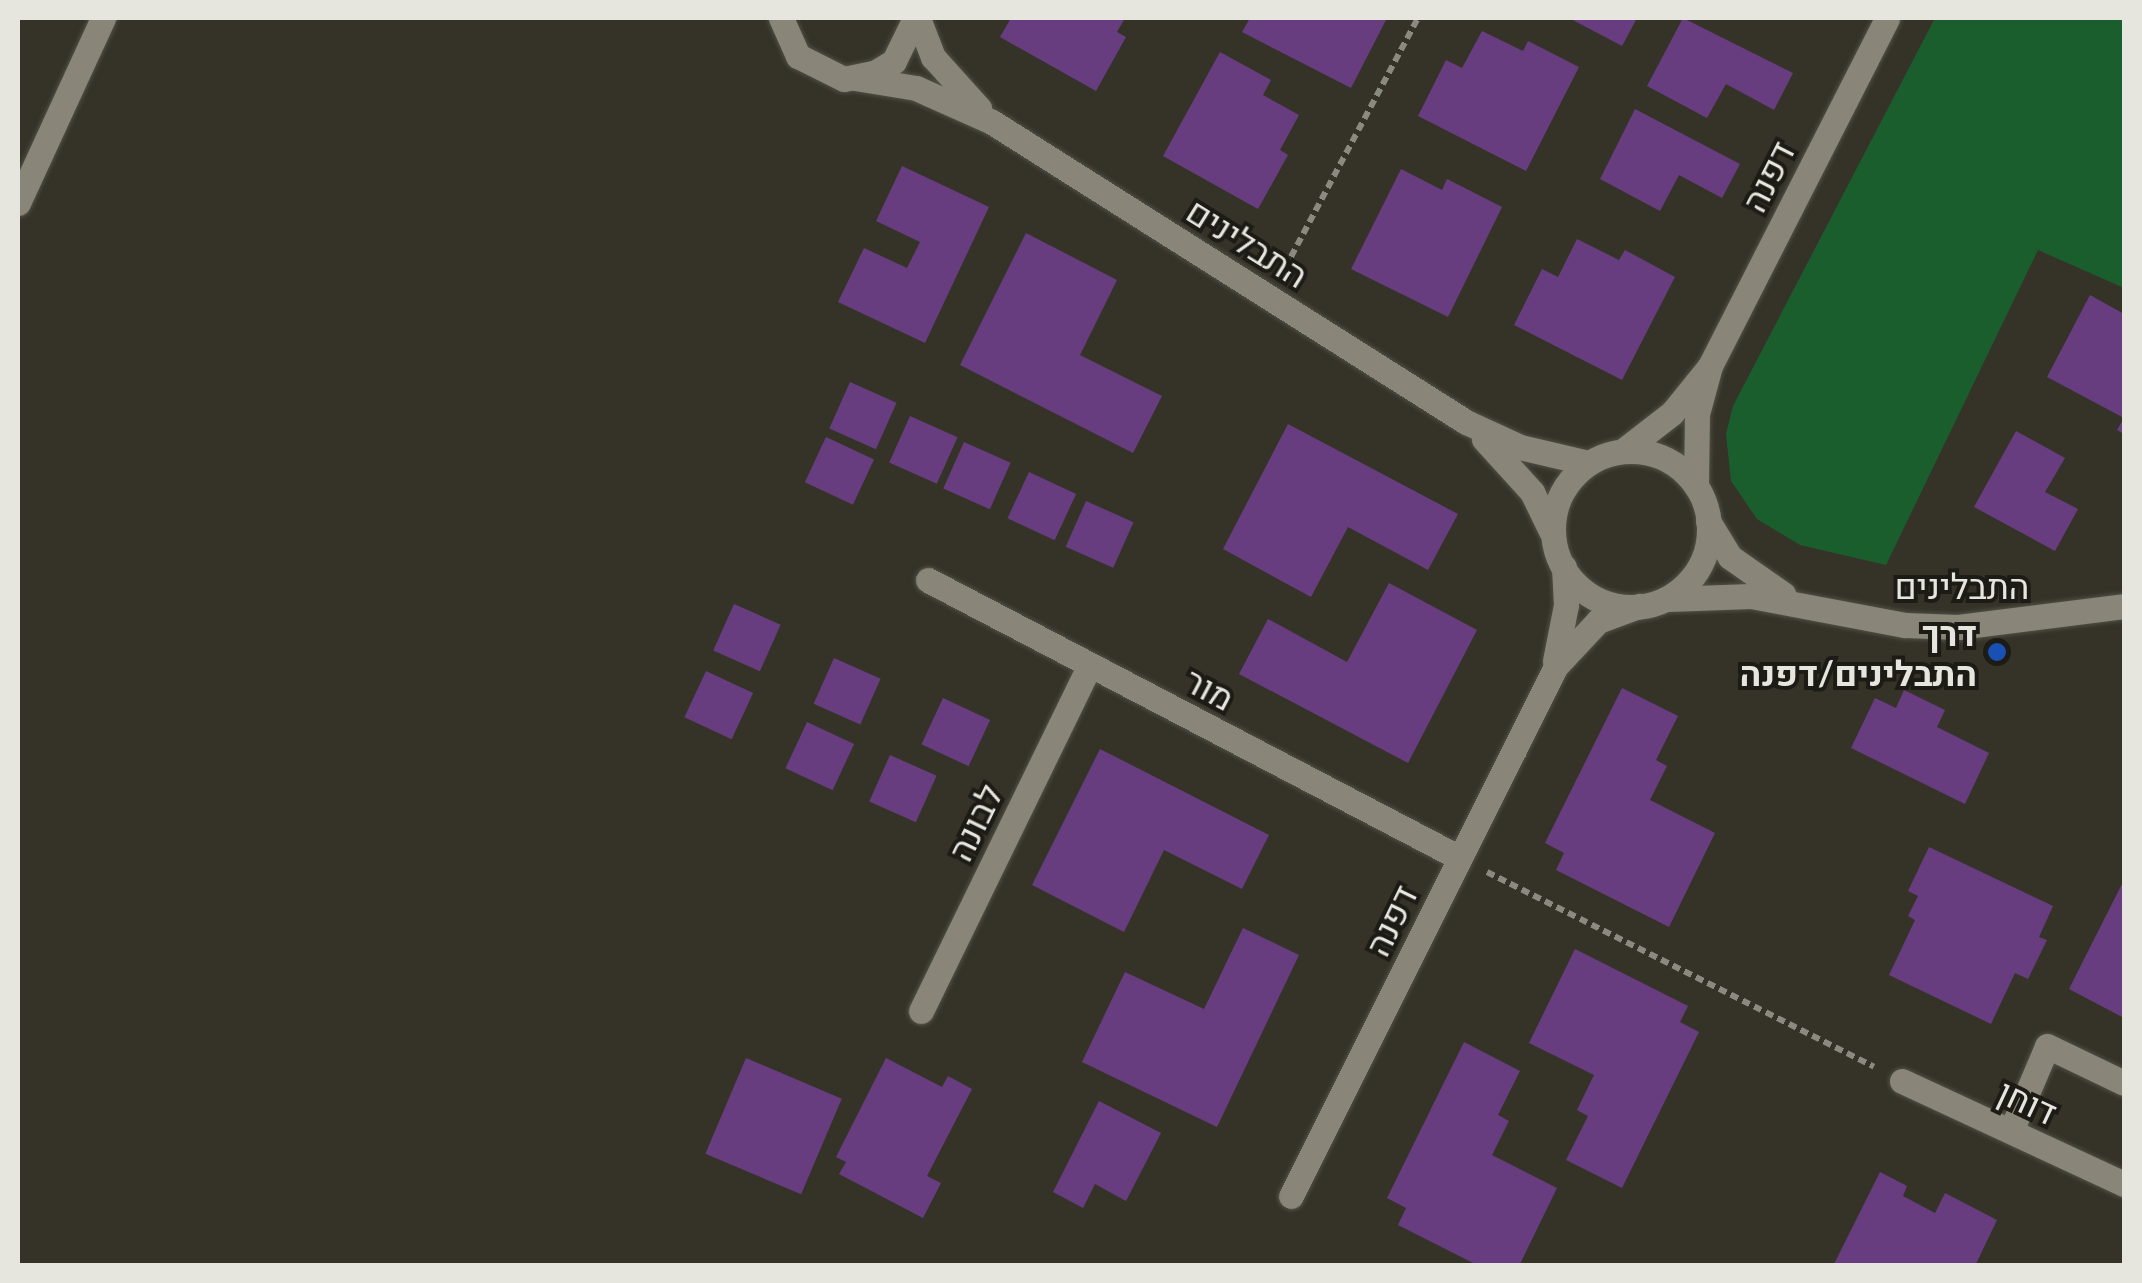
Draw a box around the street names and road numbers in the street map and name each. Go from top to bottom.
street label: דפנה [1732,134,1802,218]
street label: התבלינים [1180,188,1316,296]
street label: התבלינים [1895,564,2029,606]
street label: מור [1178,658,1242,718]
street label: לבונה [938,777,1010,867]
street label: דפנה [1355,878,1425,962]
street label: דוחן [1992,1069,2064,1133]

